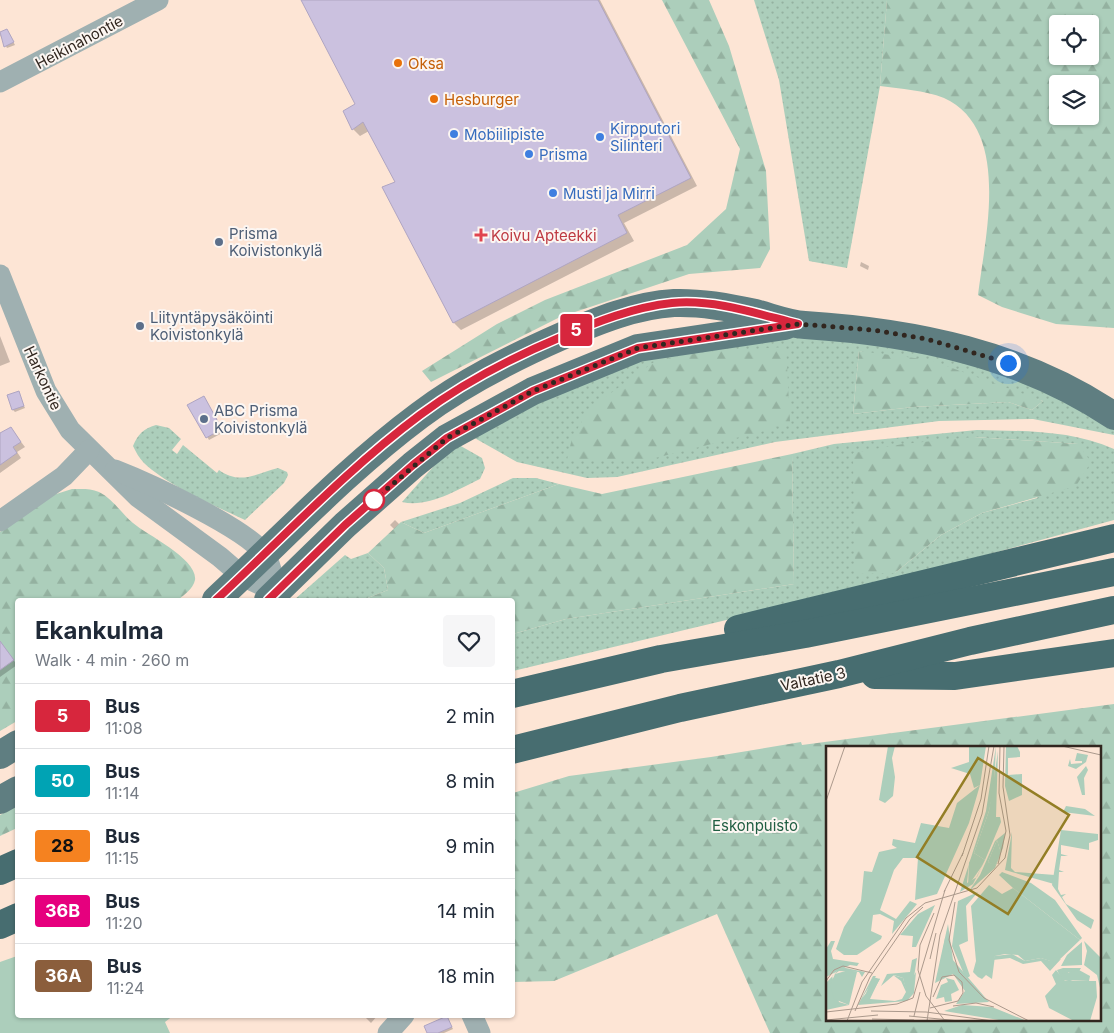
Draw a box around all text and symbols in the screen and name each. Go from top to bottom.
street label: Heikinahontie [32,11,126,73]
map controls [1049,15,1099,125]
button: locate [1049,15,1099,65]
place label: Oksa [408,54,444,73]
marker: Oksa [392,57,404,69]
button: layers [1049,75,1099,125]
place label: Hesburger [444,90,519,109]
marker: Hesburger [428,93,440,105]
place label: Kirpputori Silinteri [610,119,680,155]
place label: Mobiilipiste [464,125,545,144]
marker: Mobiilipiste [448,128,460,140]
marker: Kirpputori Silinteri [594,131,606,143]
place label: Prisma [539,145,588,164]
marker: Prisma [523,148,535,160]
place label: Musti ja Mirri [563,184,655,203]
marker: Musti ja Mirri [547,187,559,199]
place label: Prisma Koivistonkylä [229,224,323,260]
place label: Koivu Apteekki [491,226,597,245]
marker: Koivu Apteekki [475,229,487,241]
marker: Prisma Koivistonkylä [213,236,225,248]
place label: Liityntäpysäköinti Koivistonkylä [150,308,273,344]
line badge: 5 [560,314,592,346]
text: 5 [570,319,582,340]
marker: Liityntäpysäköinti Koivistonkylä [134,320,146,332]
street label: Harkontie [20,343,66,413]
your location [996,351,1021,376]
place label: ABC Prisma Koivistonkylä [214,401,308,437]
marker: ABC Prisma Koivistonkylä [198,413,210,425]
unlabelled marker [363,489,385,511]
button: heart [443,615,495,667]
text: Ekankulma [35,616,164,645]
text: Walk · 4 min · 260 m [35,650,189,670]
street label: Valtatie 3 [779,663,847,695]
text: Bus [105,695,140,718]
text: 5 [57,705,68,726]
text: 2 min [446,705,495,728]
text: 11:08 [105,718,143,738]
inset map [826,746,1102,1020]
text: Bus [105,760,140,783]
text: 50 [51,770,74,791]
text: 8 min [445,770,495,793]
text: 11:14 [105,783,139,803]
park label: Eskonpuisto [712,816,798,835]
text: Bus [105,825,140,848]
text: 28 [51,835,74,856]
text: 9 min [445,835,495,858]
text: 11:15 [105,848,139,868]
text: Bus [105,890,140,913]
text: 36B [45,900,80,921]
text: 14 min [437,900,495,923]
text: 11:20 [105,913,143,933]
text: Bus [107,955,142,978]
text: 36A [45,965,82,986]
text: 18 min [438,965,495,988]
text: 11:24 [107,978,144,998]

